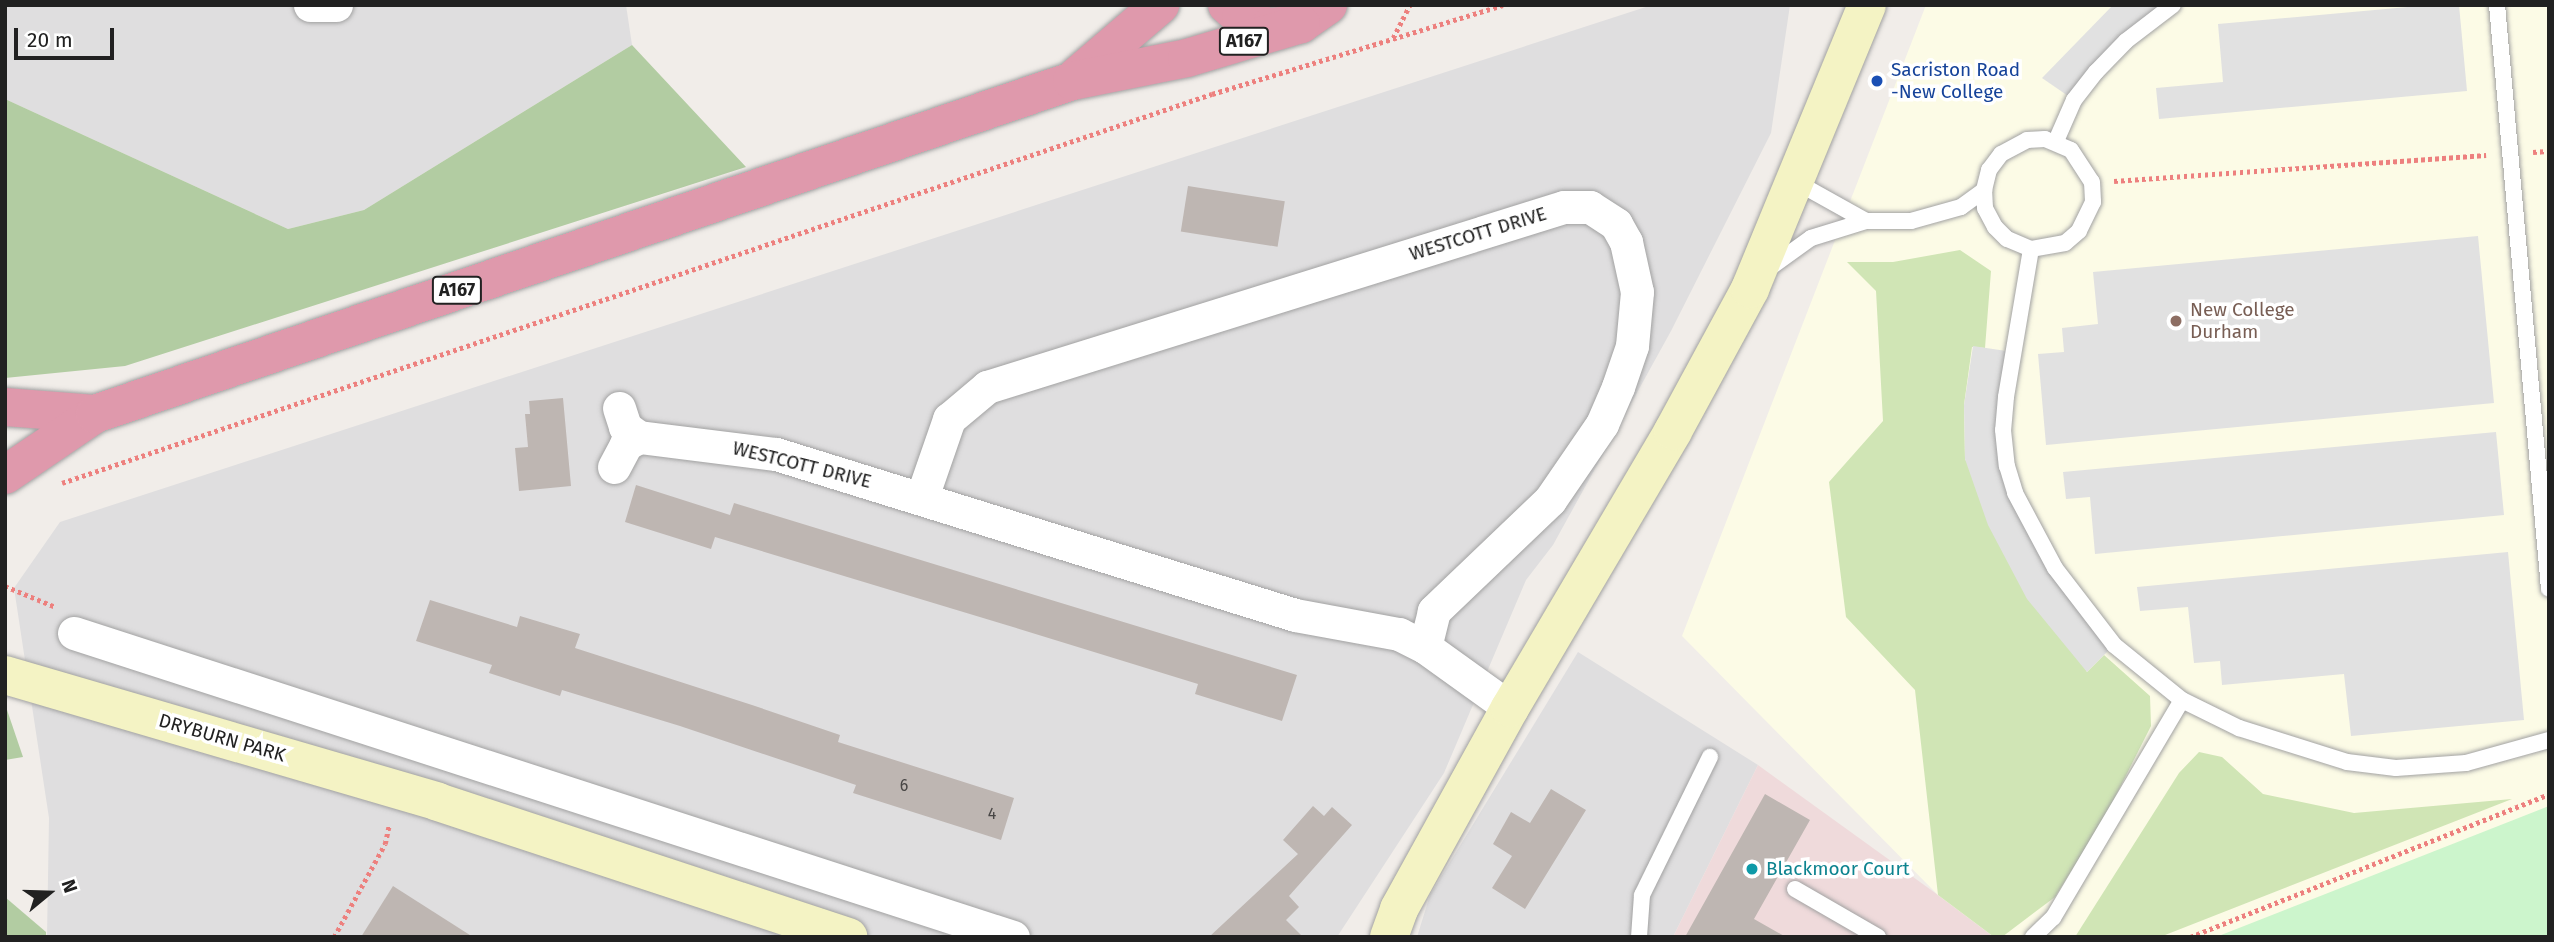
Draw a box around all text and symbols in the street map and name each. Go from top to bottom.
scale bar [18,14,117,58]
road number: A167 [1218,26,1270,56]
text: 20 m [27,27,73,53]
place label: Sacriston Road -New College [1891,59,2020,103]
marker: Sacriston Road -New College [1869,73,1885,89]
street label: WESTCOTT DRIVE [1407,202,1549,266]
road number: A167 [431,276,483,304]
place label: New College Durham [2190,299,2295,343]
marker: New College Durham [2168,313,2184,329]
street label: WESTCOTT DRIVE [730,437,874,493]
street label: DRYBURN PARK [156,709,288,767]
house number: 6 [900,776,908,796]
house number: 4 [988,804,996,824]
north arrow [14,858,84,928]
place label: Blackmoor Court [1766,858,1910,880]
marker: Blackmoor Court [1744,861,1760,877]
text: N [56,876,82,896]

